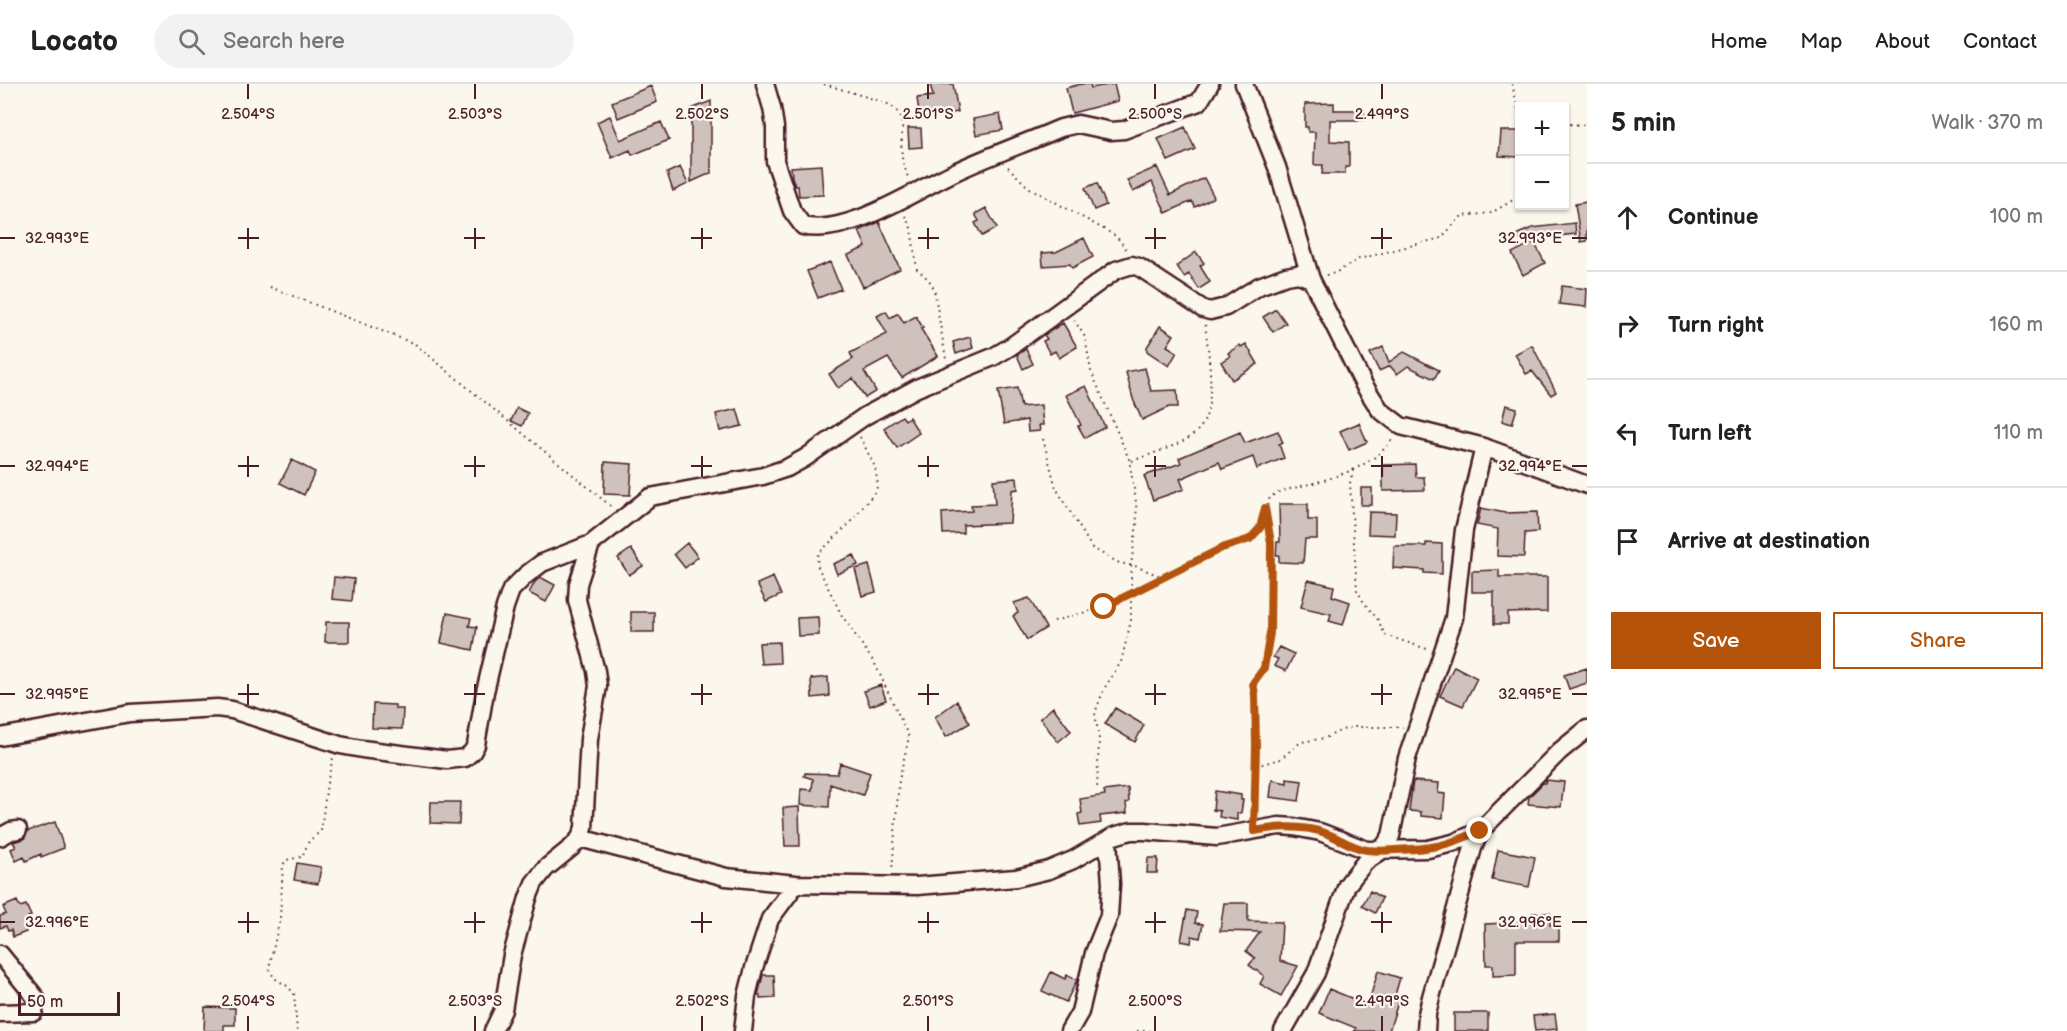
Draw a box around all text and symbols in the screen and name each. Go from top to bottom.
search box [154,14,574,68]
text: Locato [30,25,118,58]
icon: search [175,25,208,58]
text: Search here [223,28,345,55]
text: Home [1710,29,1767,54]
text: Map [1800,29,1842,54]
text: About [1875,29,1930,54]
text: Contact [1963,29,2037,54]
map controls [1515,102,1569,210]
button: + [1515,102,1569,156]
text: 2.504°S [221,105,275,124]
text: 2.503°S [448,105,502,124]
text: 2.502°S [675,105,729,124]
text: 2.501°S [903,105,954,124]
text: 2.500°S [1128,105,1182,124]
text: 2.499°S [1355,105,1409,124]
text: 5 min [1611,108,1676,139]
text: Walk · 370 m [1931,111,2043,135]
button: − [1515,156,1569,210]
icon: ahead [1611,201,1644,234]
text: Continue [1668,204,1758,231]
text: 100 m [1990,205,2043,229]
text: 32.993°E [25,229,89,248]
text: 32.993°E [1498,229,1562,248]
icon: right [1611,309,1644,342]
text: Turn right [1668,312,1764,339]
text: 160 m [1989,313,2043,337]
icon: left [1611,417,1644,450]
text: Turn left [1668,420,1752,447]
text: 110 m [1994,421,2043,445]
text: 32.994°E [25,457,89,476]
text: 32.994°E [1498,457,1562,476]
icon: arrive [1611,525,1644,558]
text: Arrive at destination [1668,528,1870,555]
route start [1090,593,1116,619]
button: Save [1611,612,1821,669]
button: Share [1833,612,2043,669]
text: 32.995°E [25,685,89,704]
text: 32.995°E [1498,685,1562,704]
route end [1466,817,1492,843]
text: 32.996°E [25,913,89,932]
text: 32.996°E [1498,913,1562,932]
scale bar [18,989,120,1016]
text: 2.504°S [221,992,275,1011]
text: 2.503°S [448,992,502,1011]
text: 2.502°S [675,992,729,1011]
text: 2.501°S [903,992,954,1011]
text: 2.500°S [1128,992,1182,1011]
text: 2.499°S [1355,992,1409,1011]
text: 50 m [27,993,63,1012]

